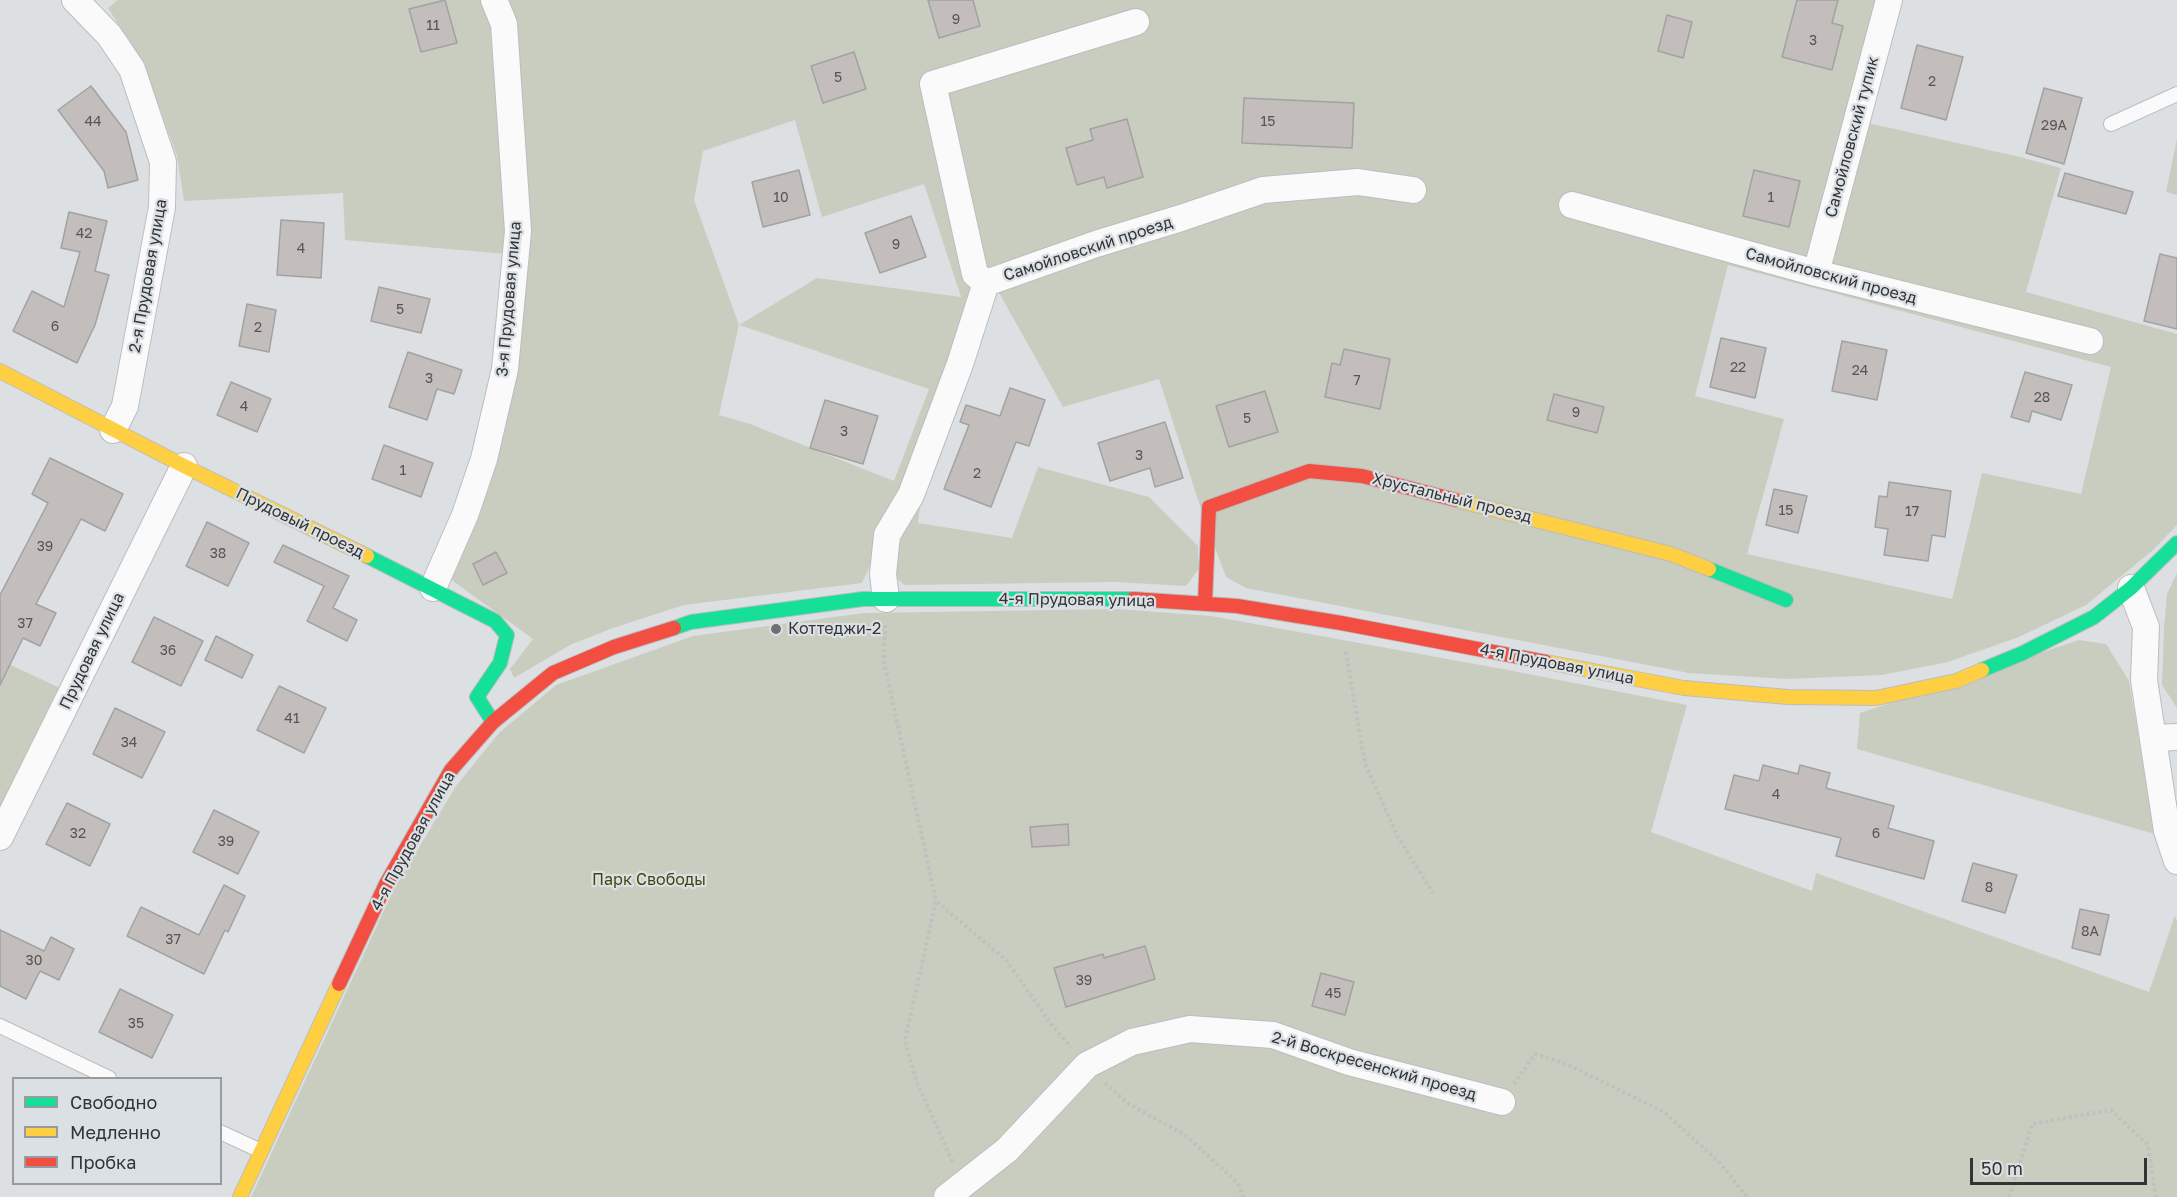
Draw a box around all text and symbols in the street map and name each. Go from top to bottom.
house number: 9 [952,12,960,28]
house number: 11 [426,18,440,34]
house number: 3 [1809,33,1817,49]
street label: Самойловский тупик [1821,54,1883,220]
house number: 5 [834,70,842,86]
house number: 2 [1928,74,1936,90]
house number: 44 [84,114,102,130]
house number: 15 [1261,114,1275,130]
house number: 29А [2041,118,2067,134]
house number: 10 [773,190,789,206]
house number: 1 [1768,190,1774,206]
street label: 2-я Прудовая улица [125,198,171,354]
street label: Самойловский проезд [1001,213,1175,285]
street label: 3-я Прудовая улица [493,221,525,377]
house number: 42 [76,226,92,242]
house number: 9 [892,237,900,253]
house number: 4 [297,241,305,257]
street label: Самойловский проезд [1743,244,1919,308]
house number: 5 [396,302,404,318]
house number: 6 [51,319,59,335]
house number: 2 [254,320,262,336]
house number: 22 [1730,360,1746,376]
house number: 24 [1852,363,1868,379]
house number: 3 [425,371,433,387]
house number: 7 [1353,373,1361,389]
house number: 28 [2034,390,2050,406]
house number: 4 [240,399,248,415]
house number: 9 [1572,405,1580,421]
house number: 5 [1243,411,1251,427]
house number: 3 [840,424,848,440]
house number: 3 [1135,448,1143,464]
house number: 1 [400,463,406,479]
house number: 2 [973,466,981,482]
street label: Хрустальный проезд [1370,469,1534,527]
street label: Прудовый проезд [233,484,367,562]
house number: 15 [1779,503,1793,519]
house number: 17 [1905,504,1919,520]
house number: 39 [37,539,53,555]
house number: 38 [210,546,226,562]
street label: 4-я Прудовая улица [999,589,1155,611]
street label: Прудовая улица [55,590,129,712]
house number: 37 [17,616,33,632]
place label: Коттеджи-2 [788,619,881,639]
marker: Коттеджи-2 [769,622,783,636]
street label: 4-я Прудовая улица [1478,640,1636,688]
house number: 36 [160,643,176,659]
house number: 41 [284,711,300,727]
house number: 34 [121,735,137,751]
street label: 4-я Прудовая улица [367,768,459,914]
house number: 4 [1772,787,1780,803]
house number: 32 [70,826,86,842]
house number: 6 [1872,826,1880,842]
house number: 39 [218,834,234,850]
park label: Парк Свободы [592,870,706,890]
house number: 8 [1985,880,1993,896]
house number: 8А [2081,924,2099,940]
house number: 37 [165,932,181,948]
house number: 30 [26,953,42,969]
house number: 39 [1076,973,1092,989]
house number: 45 [1325,986,1341,1002]
house number: 35 [128,1016,144,1032]
street label: 2-й Воскресенский проезд [1269,1028,1479,1104]
legend [12,1077,222,1185]
text: Свободно [70,1091,157,1113]
text: Медленно [70,1121,161,1143]
scale bar [1973,1146,2150,1184]
text: Пробка [70,1151,136,1173]
text: 50 m [1981,1157,2023,1179]

